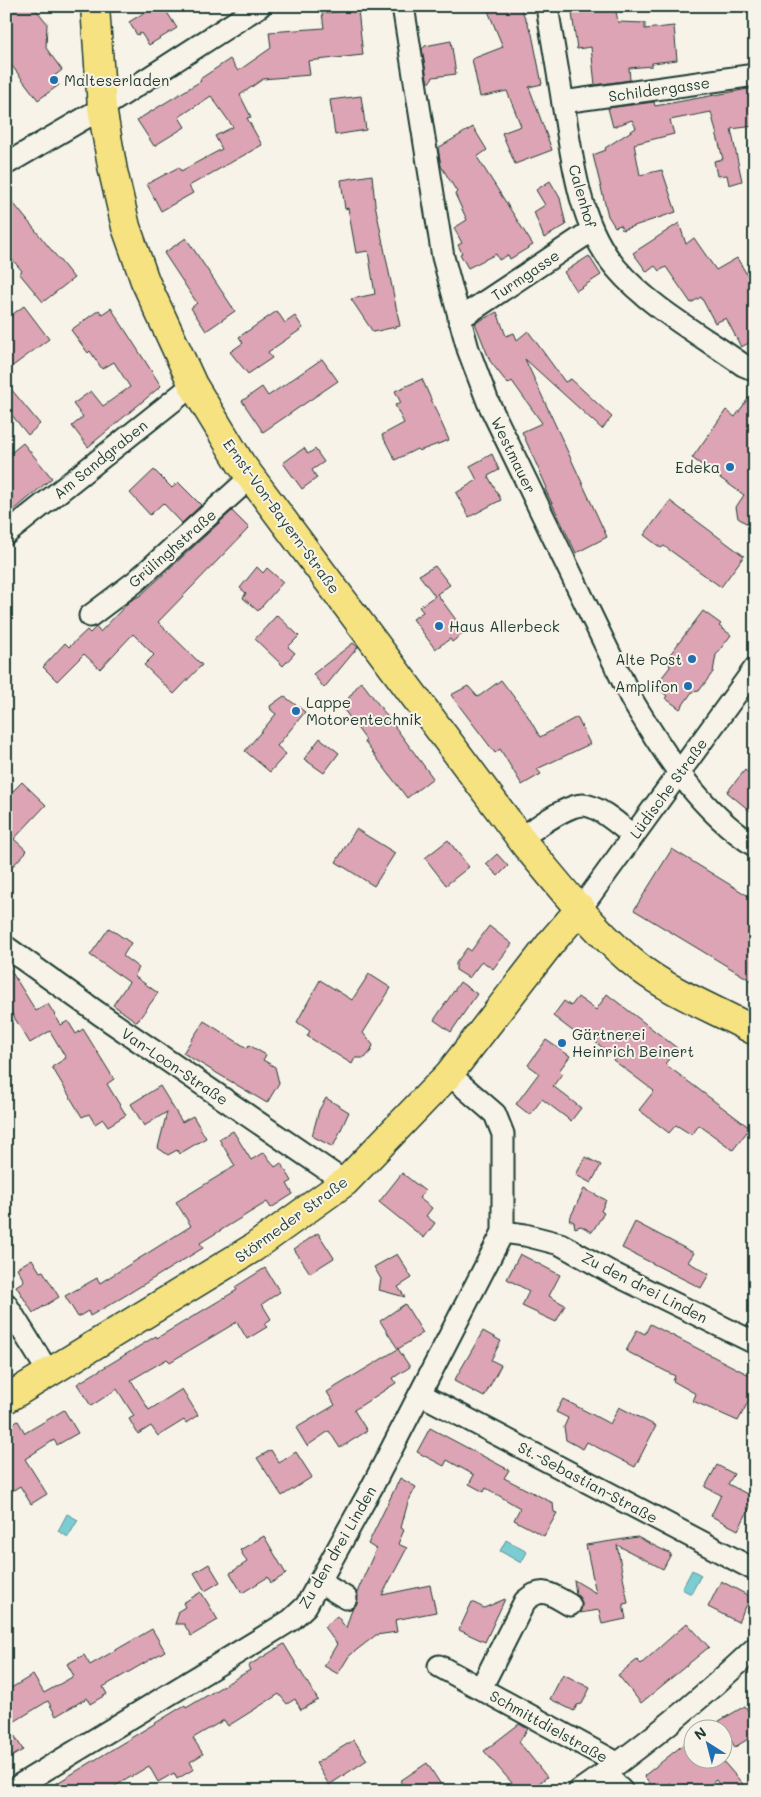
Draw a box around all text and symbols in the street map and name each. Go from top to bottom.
place label: Malteserladen [64,70,169,90]
street label: Schildergasse [607,72,711,106]
marker: Malteserladen [48,74,60,86]
street label: Calenhof [564,162,602,231]
street label: Turmgasse [487,245,563,305]
street label: Westmauer [487,413,541,497]
street label: Am Sandgraben [49,415,151,503]
street label: Ernst-Von-Bayern-Straße [219,435,345,597]
place label: Edeka [675,457,720,477]
marker: Edeka [724,461,736,473]
street label: Grülinghstraße [124,504,220,592]
place label: Haus Allerbeck [449,616,560,636]
marker: Haus Allerbeck [433,620,445,632]
place label: Alte Post [615,649,682,669]
marker: Alte Post [686,653,698,665]
place label: Amplifon [615,676,678,696]
marker: Amplifon [682,680,694,692]
place label: Lappe Motorentechnik [306,692,422,729]
marker: Lappe Motorentechnik [290,705,302,717]
street label: Lüdische Straße [625,734,711,842]
street label: Van-Loon-Straße [118,1023,232,1109]
place label: Gärtnerei Heinrich Beinert [572,1024,694,1061]
marker: Gärtnerei Heinrich Beinert [556,1037,568,1049]
street label: Störmeder Straße [231,1171,351,1267]
street label: Zu den drei Linden [579,1247,711,1327]
street label: St.-Sebastian-Straße [515,1437,661,1527]
street label: Zu den drei Linden [294,1482,380,1612]
street label: Schmittdielstraße [486,1685,612,1767]
north arrow [684,1720,734,1770]
text: N [690,1722,710,1744]

